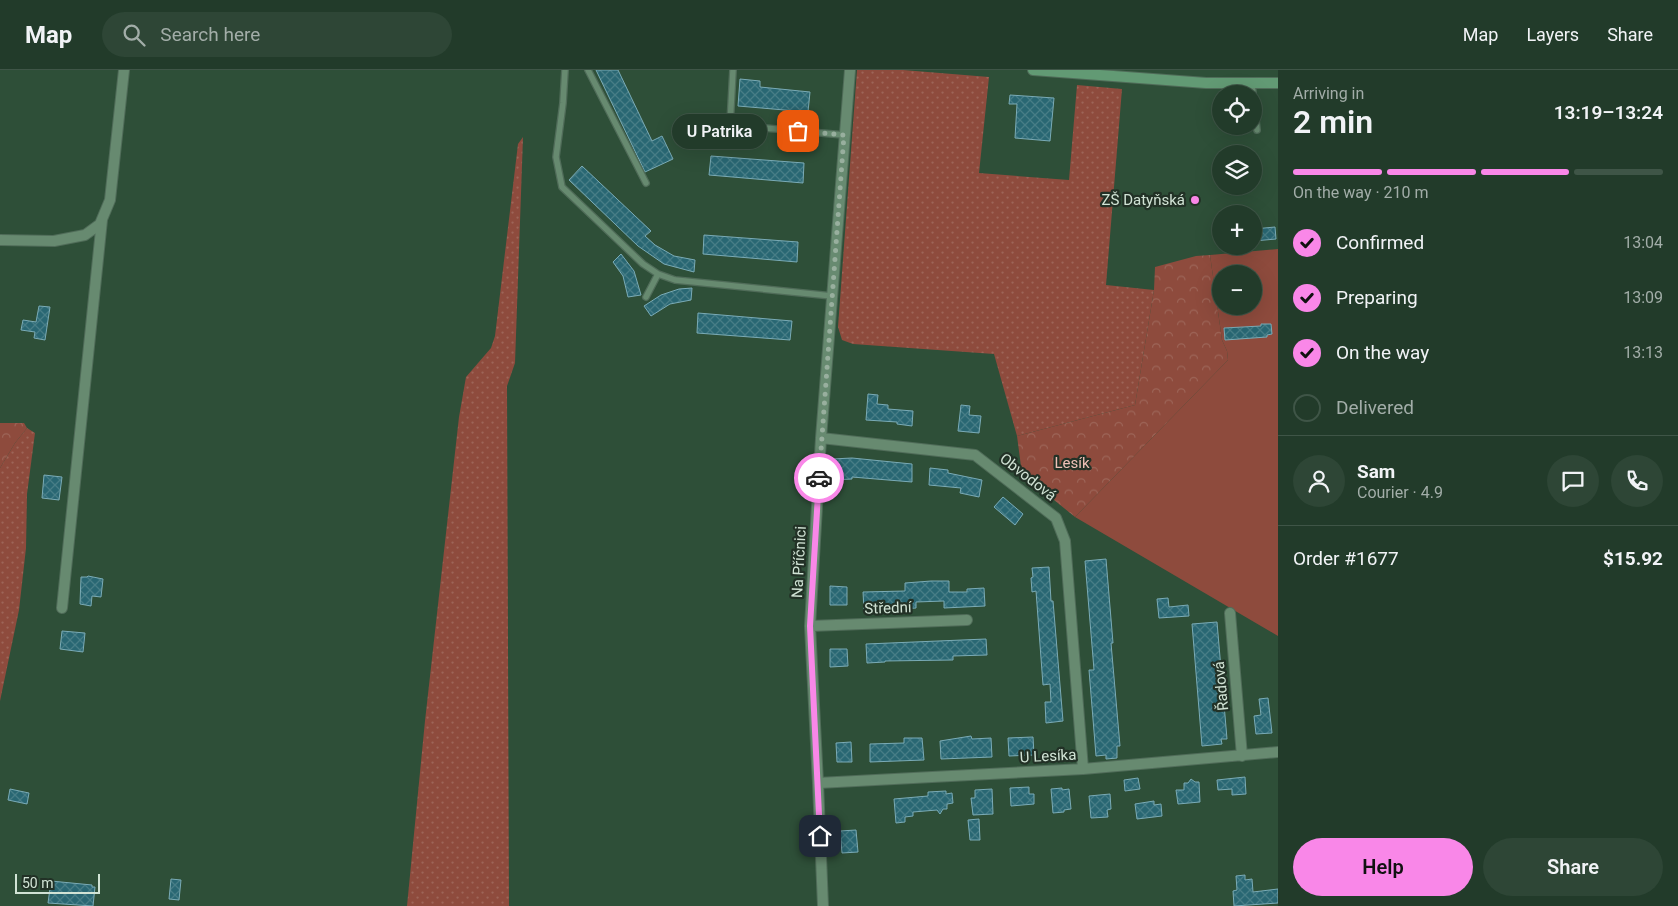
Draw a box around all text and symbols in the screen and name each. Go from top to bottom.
search box [102,12,452,57]
text: Map [25,21,72,49]
icon: search [120,21,148,49]
text: Search here [160,23,260,46]
text: Map [1463,24,1498,45]
text: Layers [1526,24,1579,45]
text: Share [1607,24,1653,45]
text: Arriving in [1293,84,1364,103]
map controls [1212,85,1262,315]
button: locate [1212,85,1262,135]
text: 13:19–13:24 [1554,101,1663,124]
text: 2 min [1293,103,1373,141]
pin [777,110,819,152]
callout: U Patrika [673,114,768,148]
icon: bag [784,117,812,145]
text: U Patrika [687,122,752,141]
button: layers [1212,145,1262,195]
text: On the way · 210 m [1293,183,1429,202]
place label: ZŠ Datyňská [1102,191,1185,209]
marker: ZŠ Datyňská [1189,194,1201,206]
button: + [1212,205,1262,255]
icon: check [1293,229,1321,257]
text: Confirmed [1336,231,1424,254]
text: 13:04 [1623,233,1663,252]
button: − [1212,265,1262,315]
icon: check [1293,284,1321,312]
text: Preparing [1336,286,1418,309]
text: 13:09 [1623,288,1663,307]
icon: check [1293,339,1321,367]
text: On the way [1336,341,1429,364]
text: 13:13 [1623,343,1663,362]
text: Delivered [1336,396,1414,419]
street label: Obvodová [996,449,1060,505]
courier [794,453,844,503]
park label: Lesík [1054,454,1090,472]
button: person [1293,455,1345,507]
button: chat [1547,455,1599,507]
button: phone [1611,455,1663,507]
text: Sam [1357,460,1395,483]
icon: car [805,464,833,492]
text: Courier · 4.9 [1357,483,1443,502]
street label: Na Příčnici [788,526,810,598]
text: Order #1677 [1293,547,1399,570]
text: $15.92 [1603,547,1663,570]
street label: Střední [864,598,913,618]
street label: Řadová [1210,660,1232,712]
street label: U Lesíka [1019,746,1077,766]
pin [799,815,841,857]
icon: home [806,822,834,850]
button: Help [1293,838,1473,896]
button: Share [1483,838,1663,896]
scale bar [15,871,100,894]
text: 50 m [22,875,54,891]

